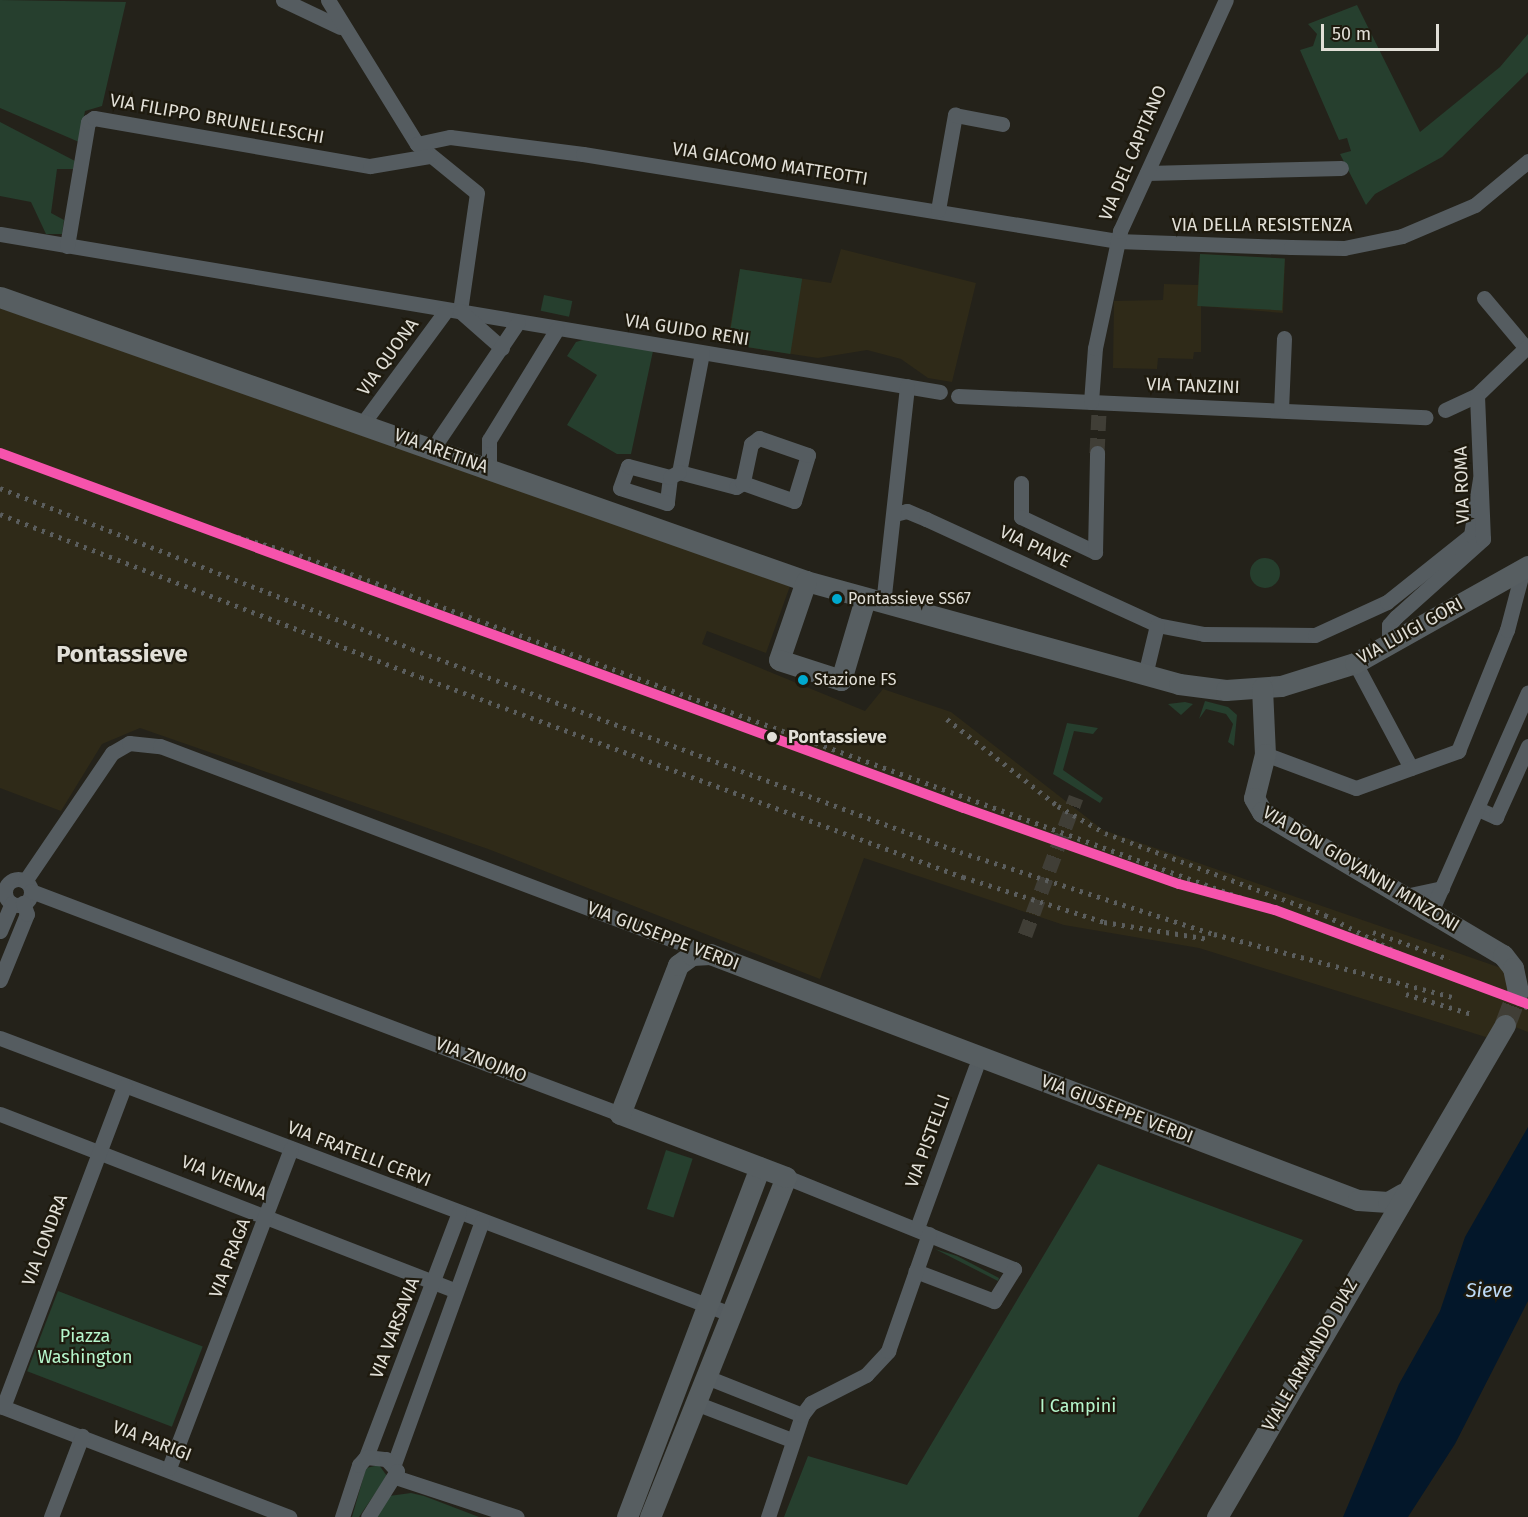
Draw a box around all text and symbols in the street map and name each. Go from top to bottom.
scale bar [1324,12,1442,50]
text: 50 m [1332,23,1371,45]
street label: VIA DEL CAPITANO [1095,82,1171,224]
street label: VIA FILIPPO BRUNELLESCHI [108,89,326,149]
street label: VIA GIACOMO MATTEOTTI [671,138,869,190]
street label: VIA DELLA RESISTENZA [1172,214,1352,236]
street label: VIA GUIDO RENI [623,309,751,351]
street label: VIA QUONA [353,314,423,400]
street label: VIA TANZINI [1146,374,1240,398]
street label: VIA ARETINA [391,424,491,478]
street label: VIA ROMA [1450,446,1474,524]
street label: VIA PIAVE [996,521,1074,573]
place label: Pontassieve SS67 [848,589,971,609]
marker: Pontassieve SS67 [831,593,843,605]
street label: VIA LUIGI GORI [1353,593,1467,669]
district label: Pontassieve [56,641,188,669]
place label: Stazione FS [814,670,897,690]
marker: Stazione FS [797,674,809,686]
marker: Pontassieve [761,726,783,748]
place label: Pontassieve [788,726,887,748]
street label: VIA DON GIOVANNI MINZONI [1259,802,1463,936]
street label: VIA GIUSEPPE VERDI [584,897,742,975]
street label: VIA ZNOJMO [432,1033,530,1087]
street label: VIA GIUSEPPE VERDI [1038,1070,1196,1148]
street label: VIA PISTELLI [901,1091,955,1191]
street label: VIA FRATELLI CERVI [284,1117,434,1191]
street label: VIA VIENNA [178,1151,270,1205]
street label: VIA LONDRA [18,1191,72,1289]
street label: VIA PRAGA [205,1215,255,1301]
street label: VIA VARSAVIA [366,1274,424,1382]
street label: VIALE ARMANDO DIAZ [1258,1275,1362,1435]
water label: Sieve [1466,1278,1512,1302]
park label: Piazza Washington [37,1326,133,1368]
park label: I Campini [1040,1395,1116,1417]
street label: VIA PARIGI [109,1416,195,1466]

